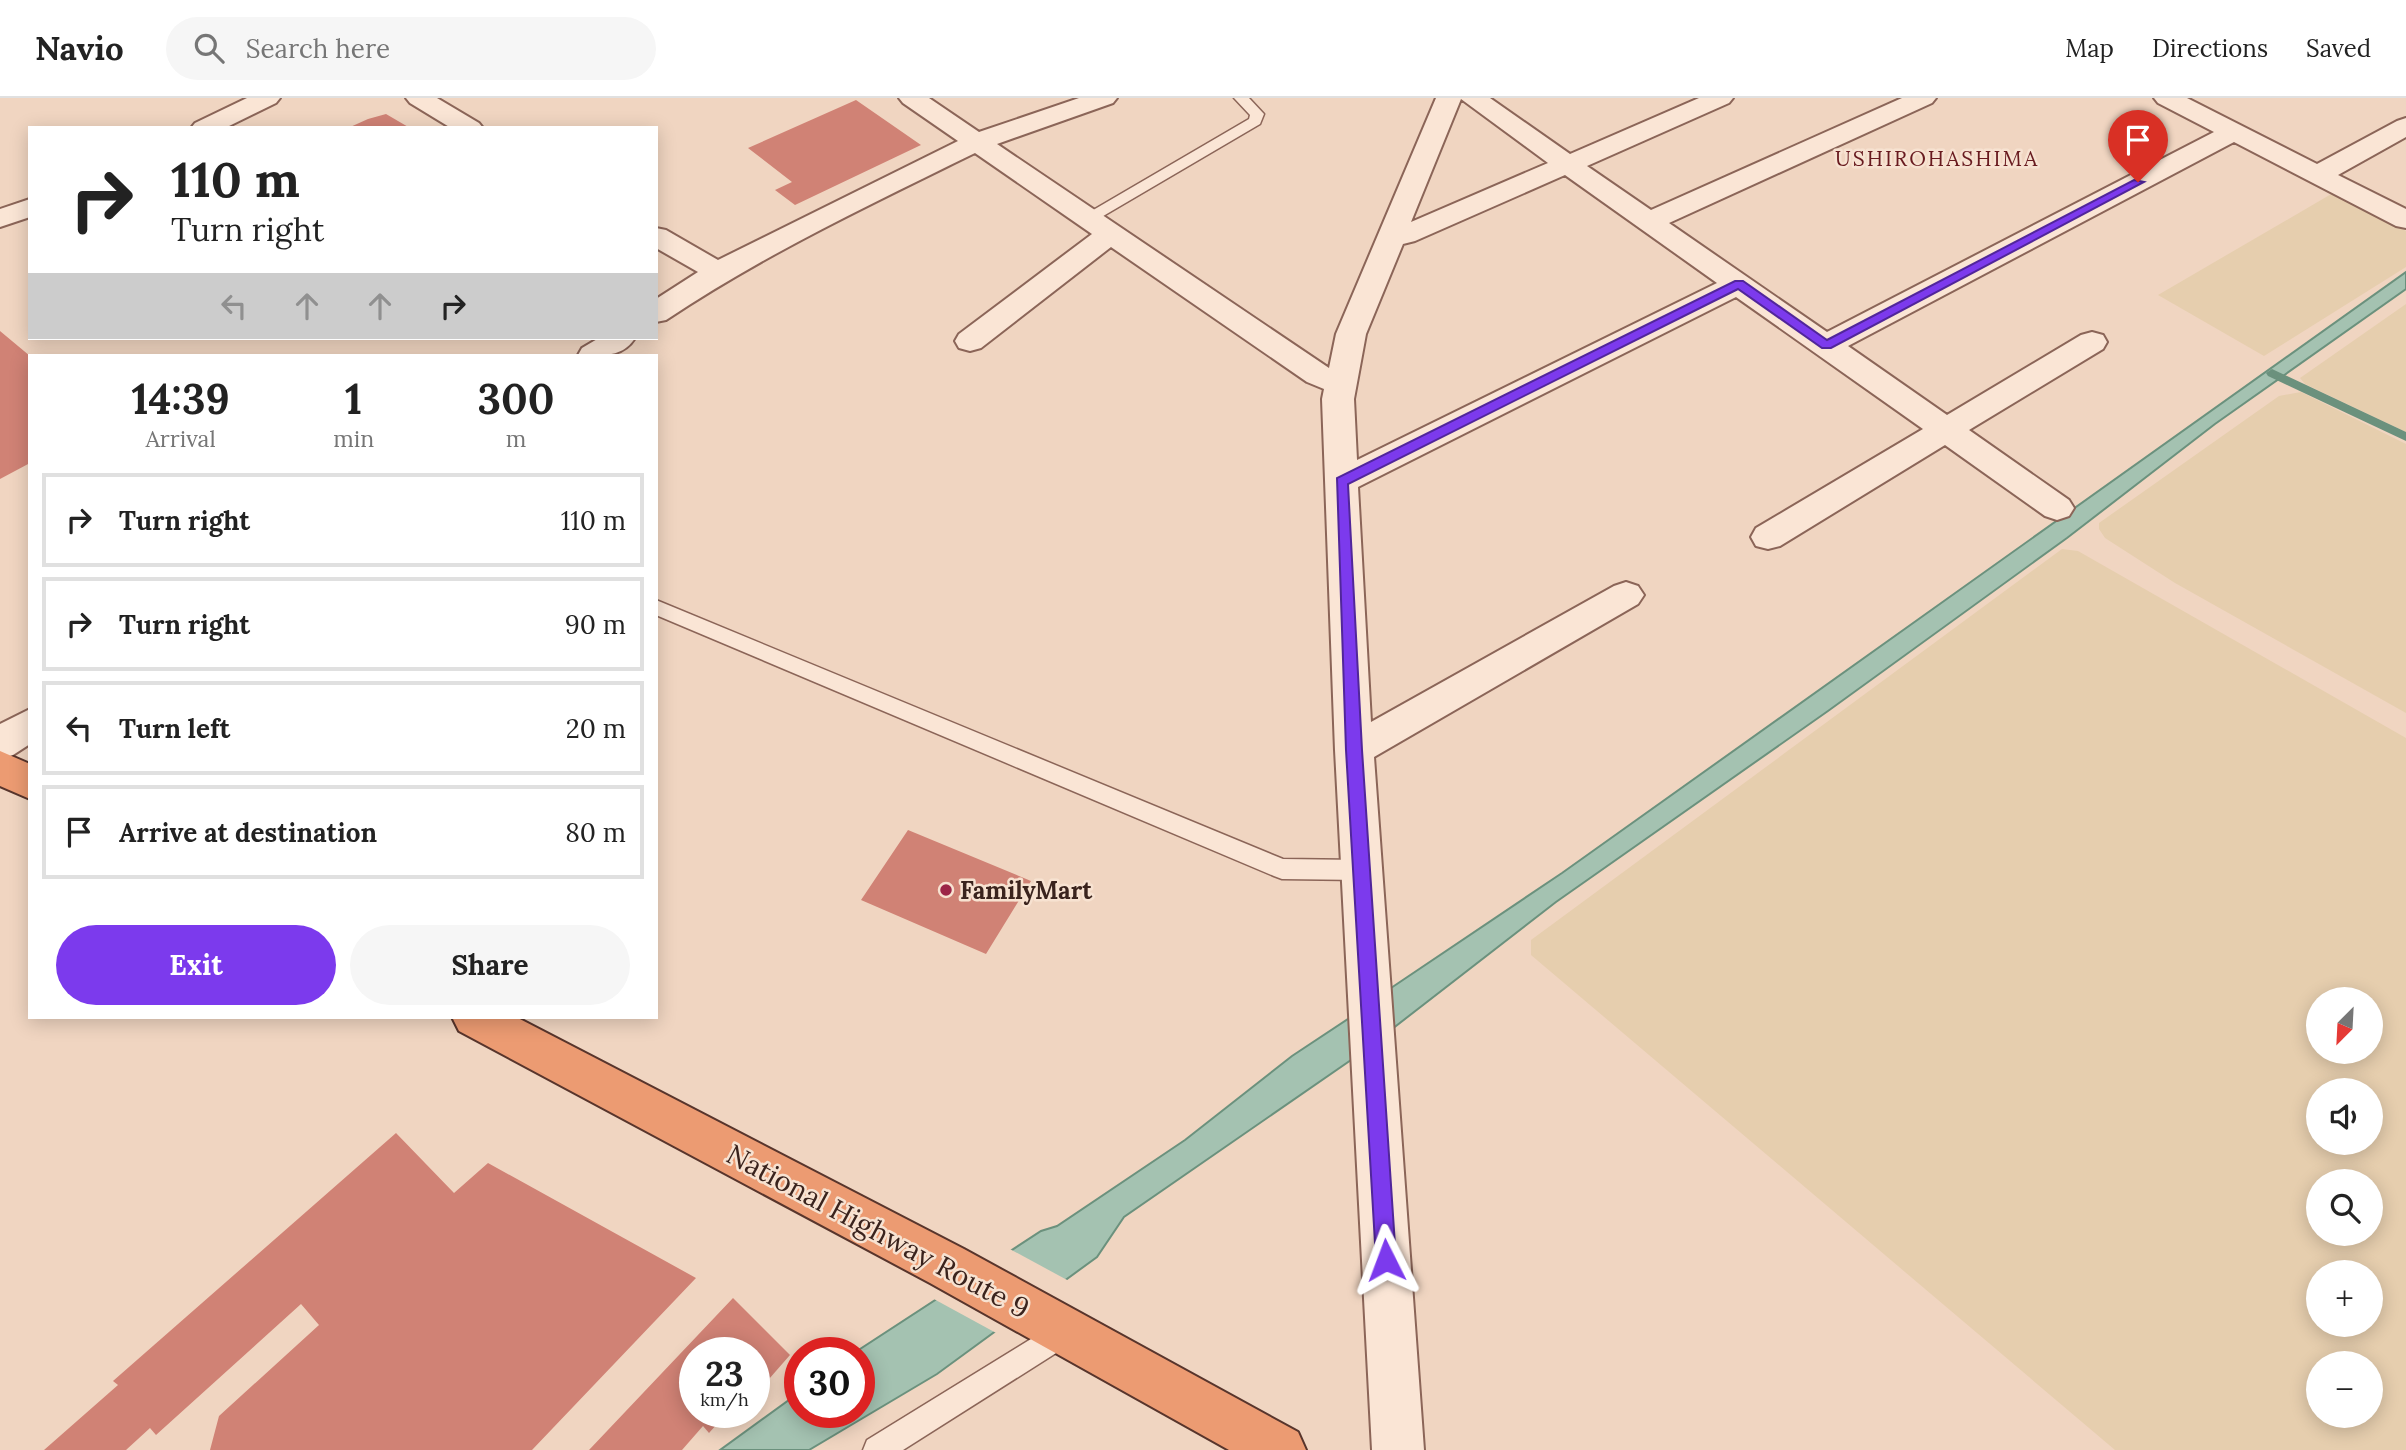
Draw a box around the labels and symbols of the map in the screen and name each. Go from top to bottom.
pin [2108,110,2168,182]
district label: USHIROHASHIMA [1835,145,2039,172]
place label: FamilyMart [960,875,1093,906]
marker: FamilyMart [938,882,954,898]
north arrow [2306,987,2384,1064]
street label: National Highway Route 9 [720,1136,1036,1326]
position arrow [1349,1223,1423,1297]
speed limit sign: 30 [784,1337,875,1428]

